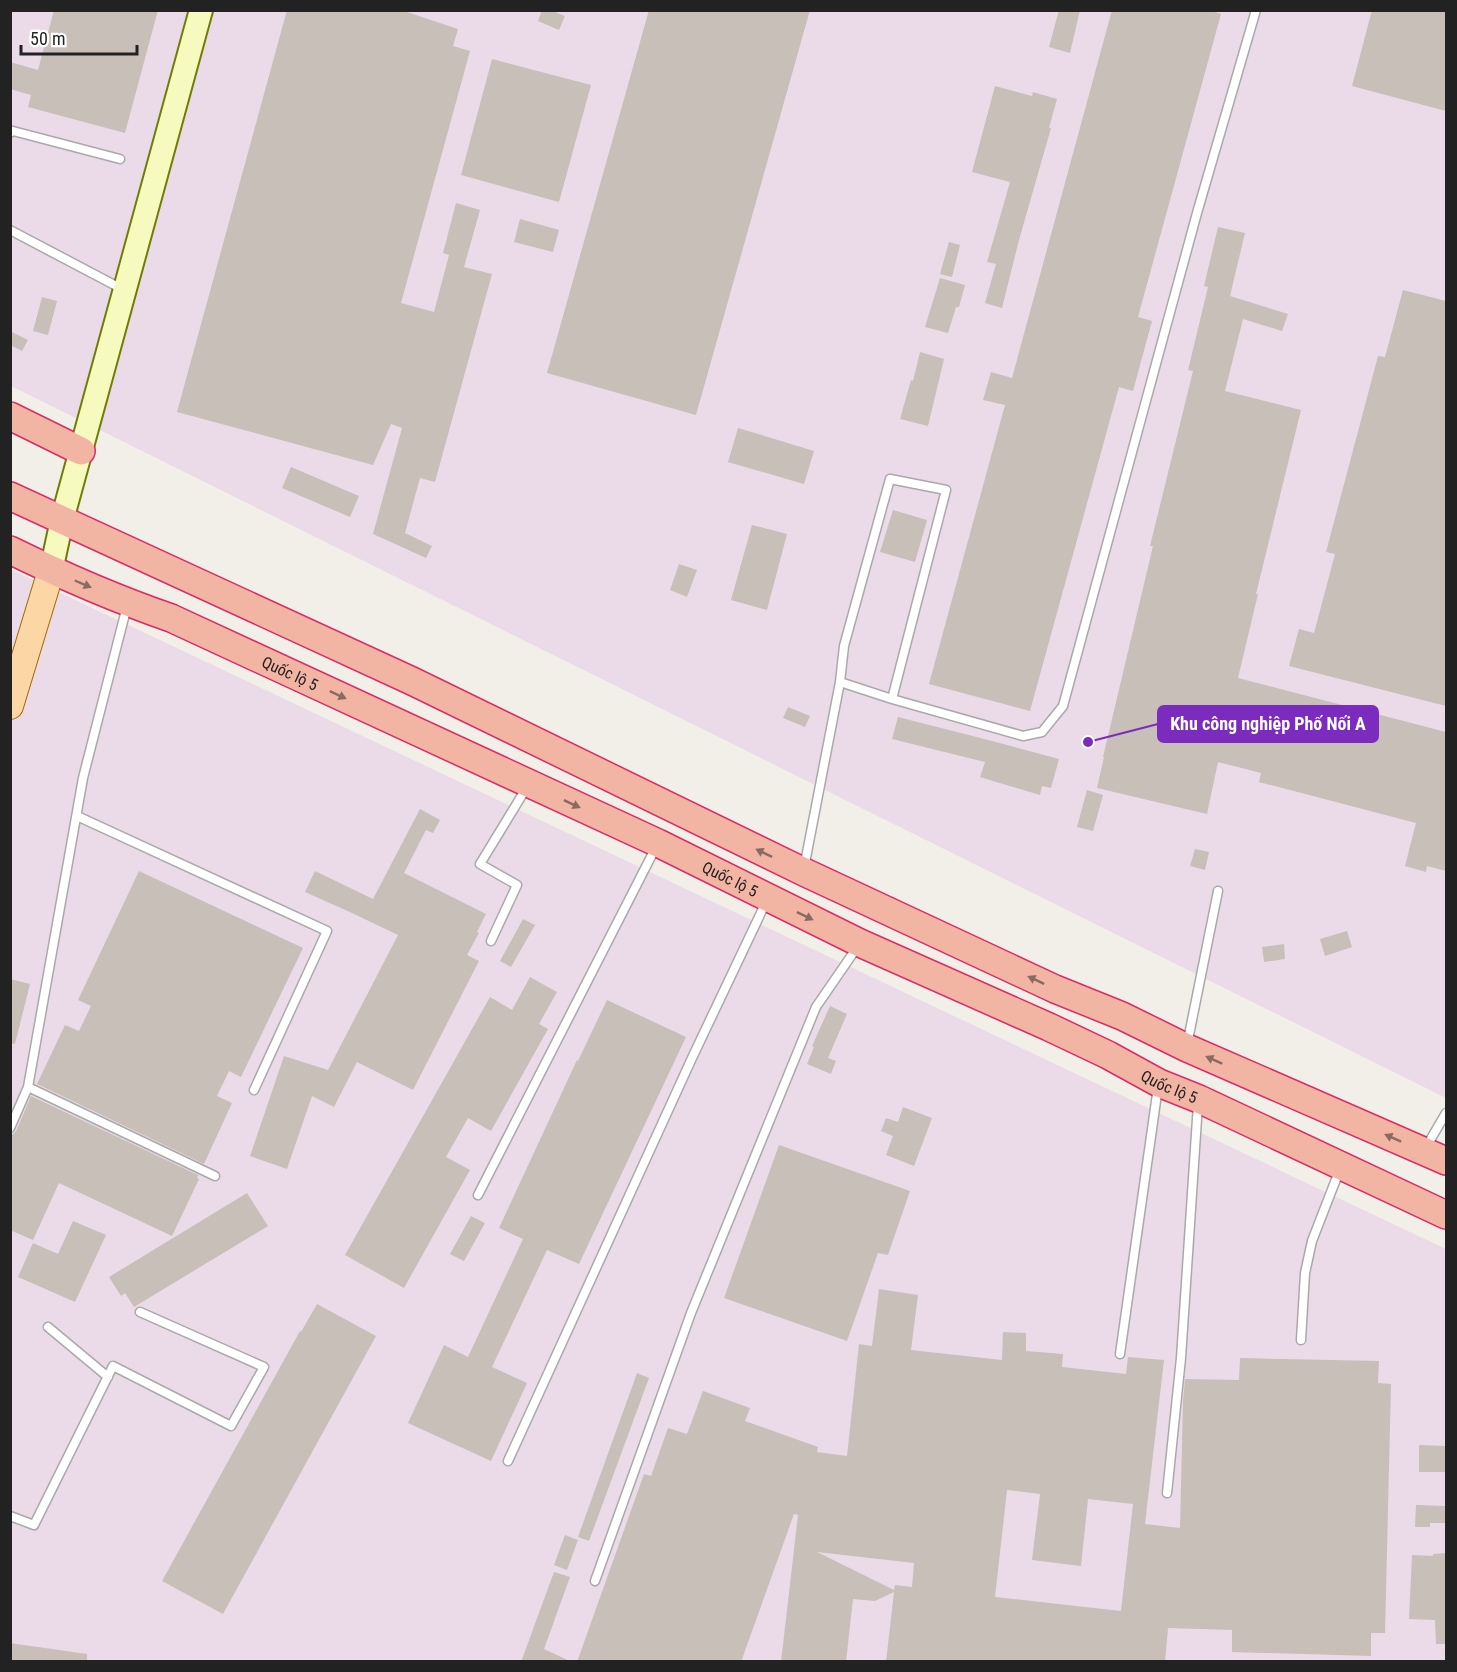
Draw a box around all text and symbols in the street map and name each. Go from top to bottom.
scale bar [21,18,136,56]
text: 50 m [30,28,65,49]
one-way arrow [74,579,92,589]
street label: Quốc lộ 5 [259,652,321,695]
one-way arrow [330,691,347,700]
callout: Khu công nghiệp Phố Nối A [1158,706,1378,742]
text: Khu công nghiệp Phố Nối A [1170,713,1366,734]
one-way arrow [564,799,582,809]
one-way arrow [756,848,773,857]
street label: Quốc lộ 5 [699,857,761,901]
one-way arrow [796,911,813,920]
one-way arrow [1028,976,1045,985]
one-way arrow [1204,1055,1222,1065]
street label: Quốc lộ 5 [1138,1066,1200,1107]
one-way arrow [1383,1133,1401,1143]

